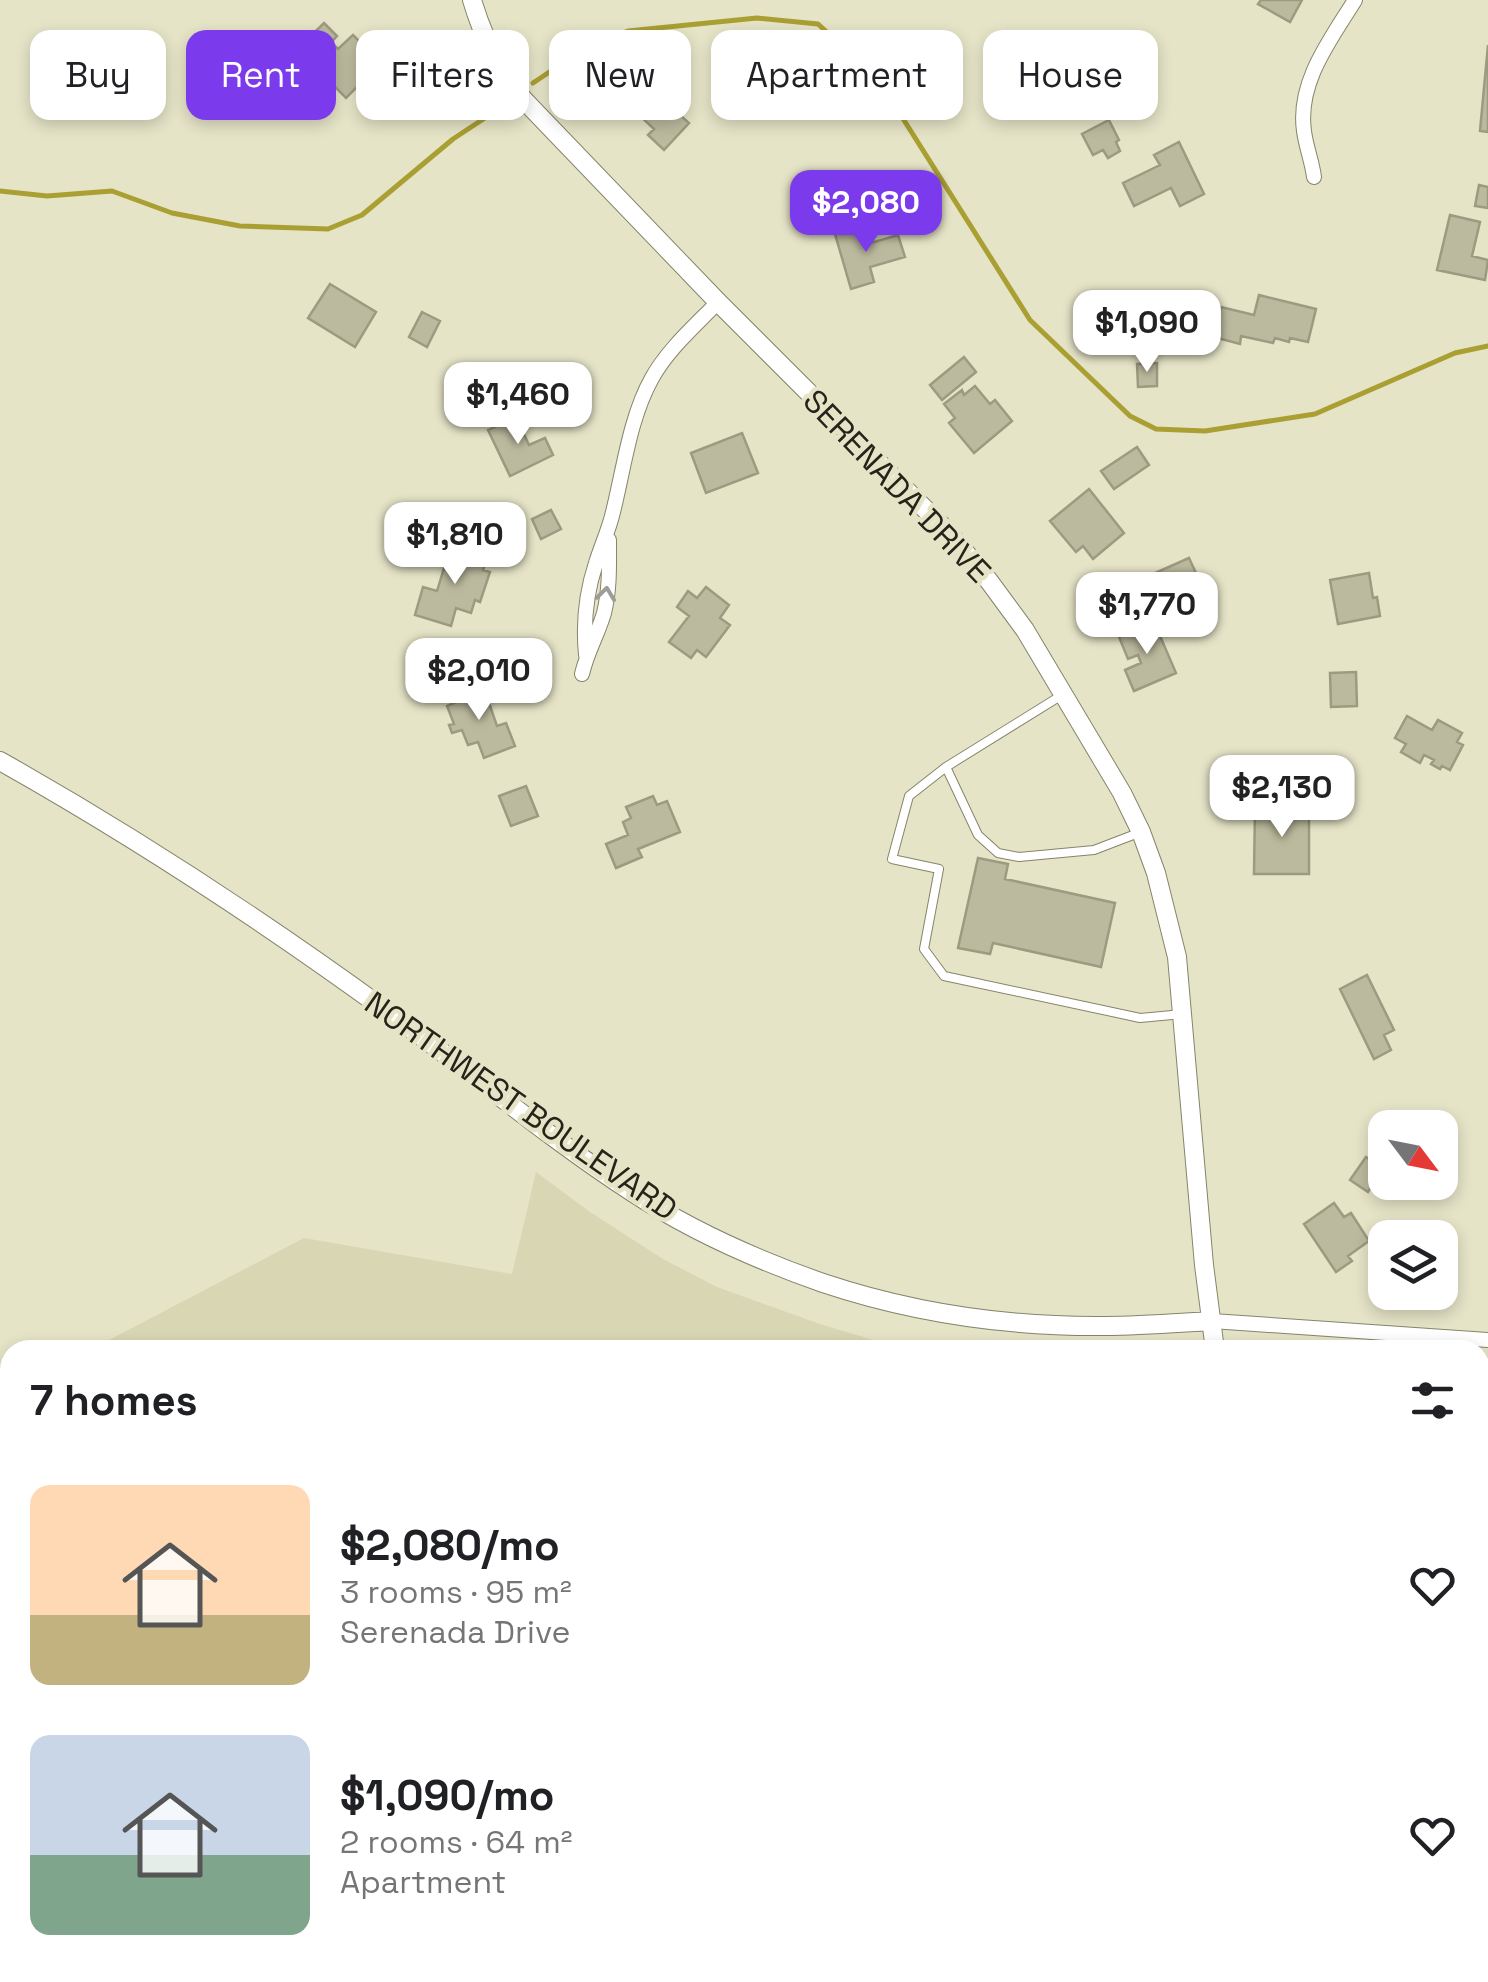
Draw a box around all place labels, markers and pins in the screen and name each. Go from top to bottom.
pin: $2,080 [785,170,947,255]
pin: $1,090 [1066,290,1228,375]
pin: $1,460 [437,362,599,447]
pin: $1,810 [374,502,536,587]
pin: $1,770 [1066,572,1228,657]
pin: $2,010 [398,638,560,723]
pin: $2,130 [1201,755,1363,840]

